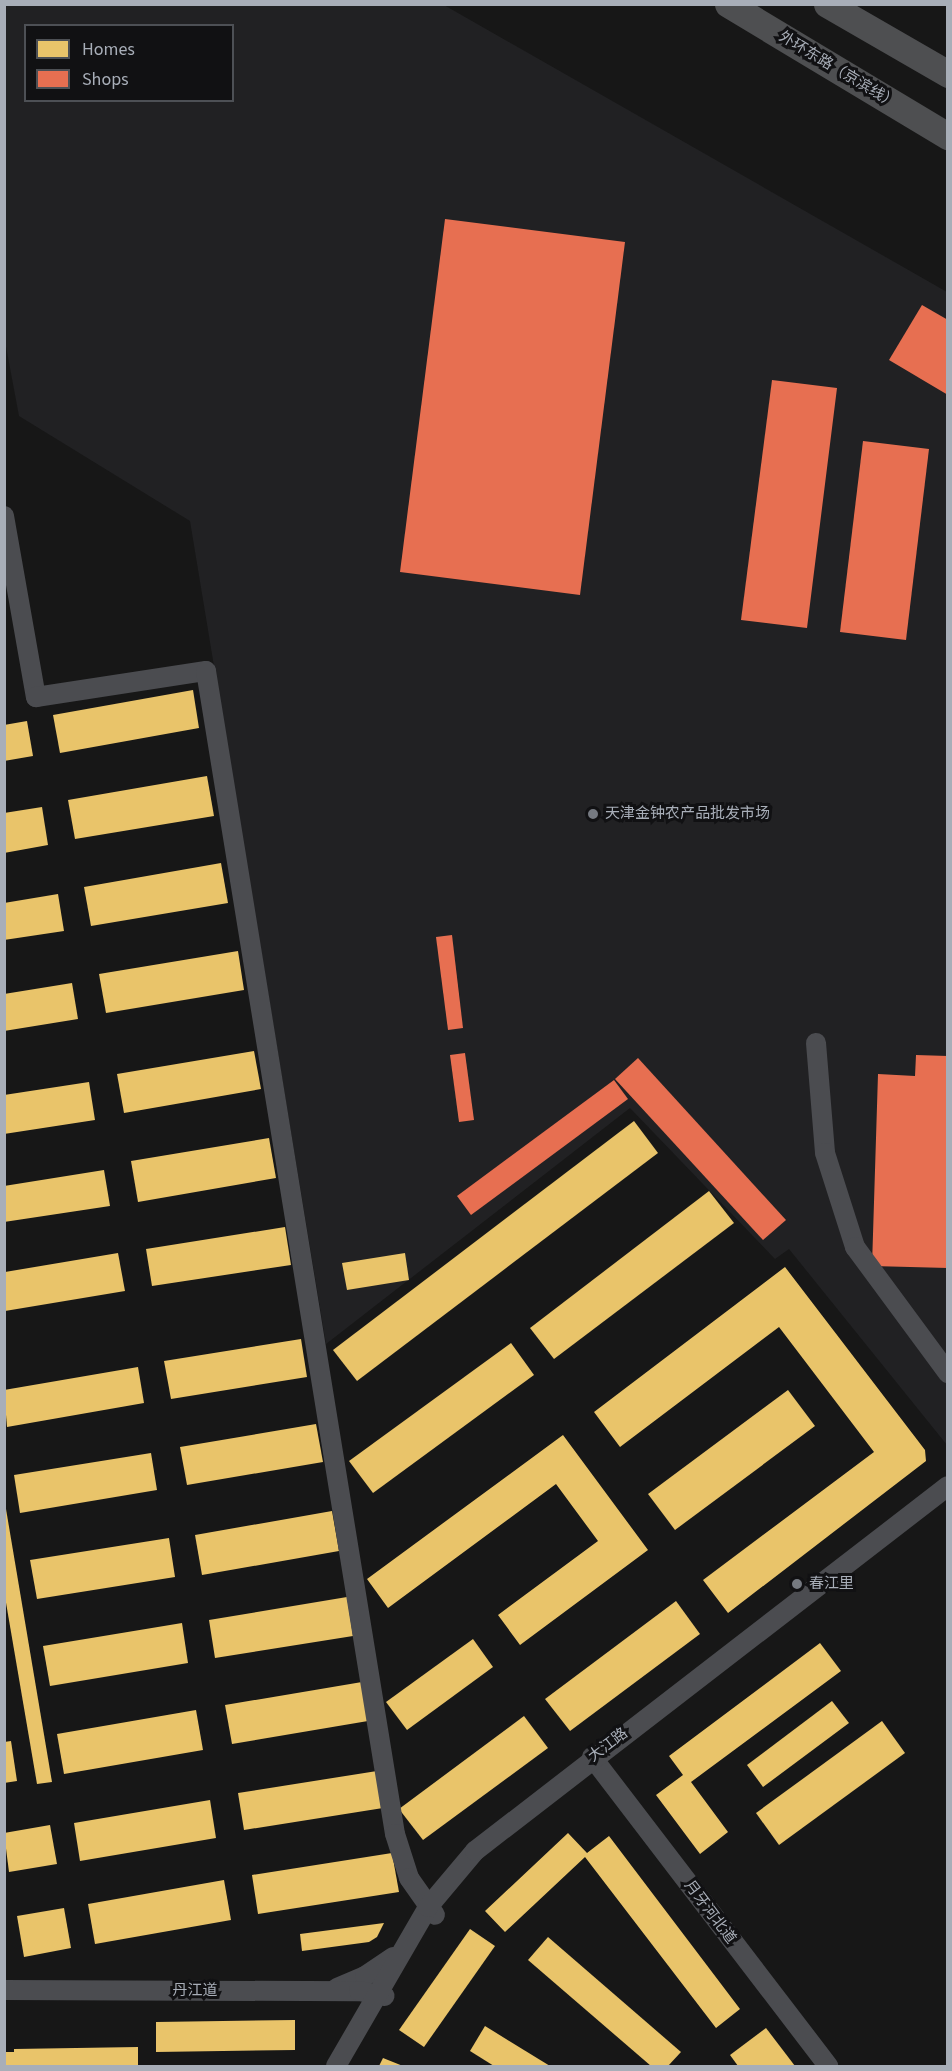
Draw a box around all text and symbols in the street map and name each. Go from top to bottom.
legend [24,24,234,102]
street label: 外环东路（京滨线） [776,28,900,112]
text: Homes [82,37,135,62]
text: Shops [82,67,129,92]
place label: 天津金钟农产品批发市场 [605,805,770,823]
marker: 天津金钟农产品批发市场 [586,807,600,821]
place label: 春江里 [809,1575,854,1593]
marker: 春江里 [790,1577,804,1591]
street label: 大江路 [585,1724,631,1766]
street label: 月牙河北道 [680,1877,740,1947]
street label: 丹江道 [173,1982,217,2000]

